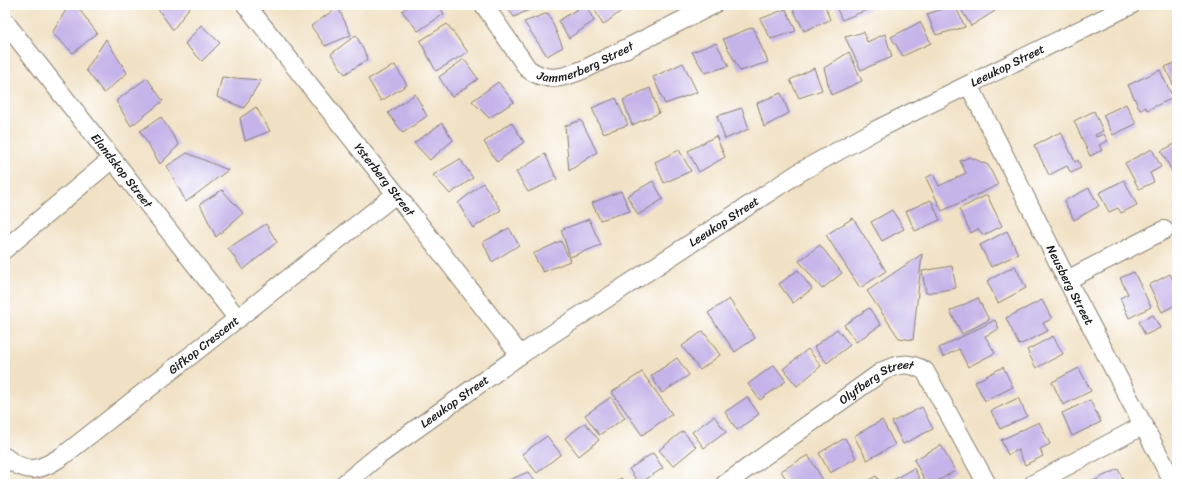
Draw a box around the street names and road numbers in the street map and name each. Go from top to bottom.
street label: Jammerberg Street [533,35,639,89]
street label: Leeukop Street [966,38,1049,93]
street label: Elandskop Street [85,128,159,214]
street label: Ysterberg Street [348,138,421,222]
street label: Leeukop Street [684,190,764,253]
street label: Neusberg Street [1040,241,1100,329]
street label: Gifkop Crescent [163,310,244,380]
street label: Olyfberg Street [834,354,917,410]
street label: Leeukop Street [415,369,494,434]

